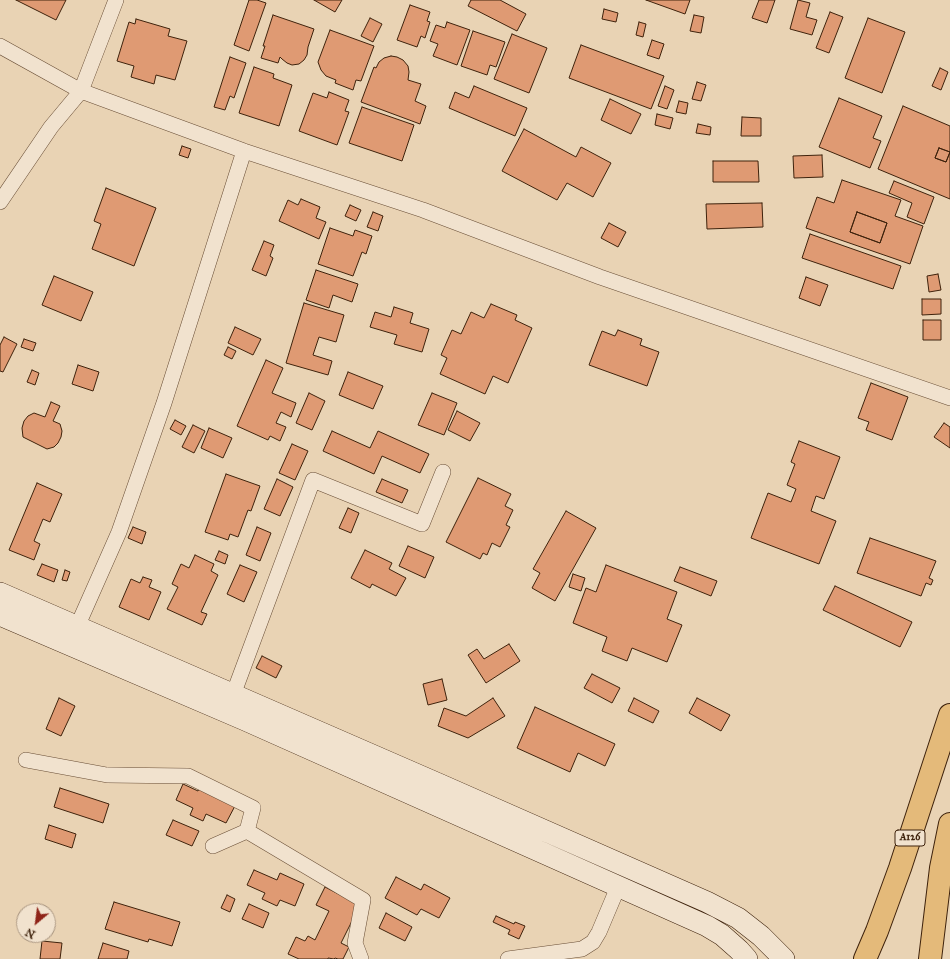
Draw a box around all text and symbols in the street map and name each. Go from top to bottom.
road number: A126 [895,830,925,846]
north arrow [16,903,56,943]
text: N [23,925,38,941]

